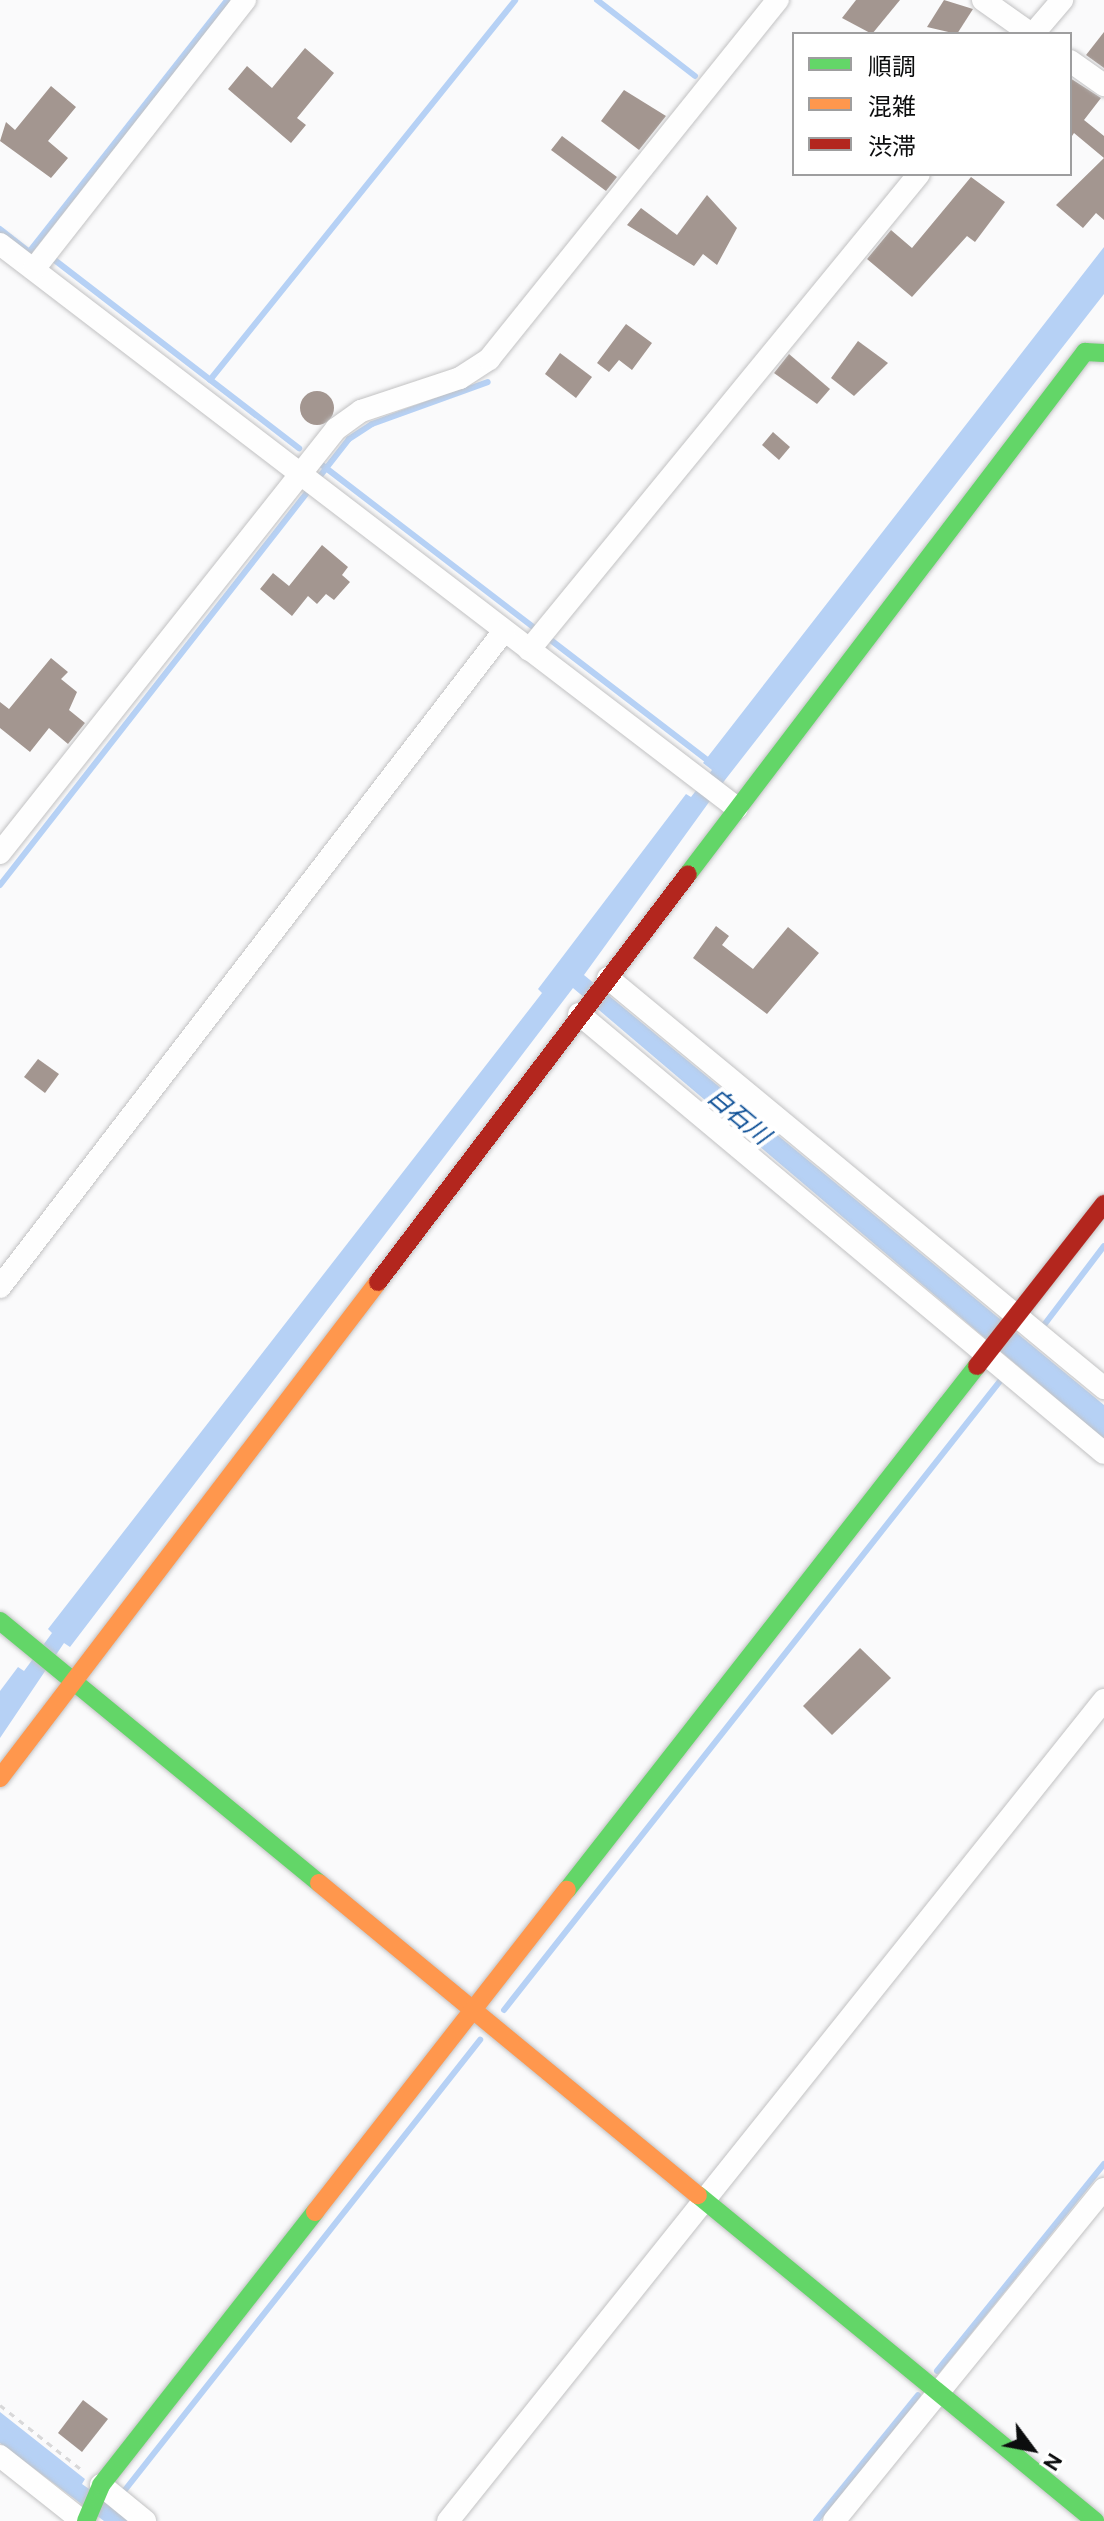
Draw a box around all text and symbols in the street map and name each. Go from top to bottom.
legend [792,32,1072,176]
text: 順調 [868,52,916,81]
text: 混雑 [868,92,916,121]
text: 渋滞 [868,132,916,161]
water label: 白石川 [702,1082,776,1150]
north arrow [992,2409,1072,2489]
text: N [1037,2448,1068,2476]

